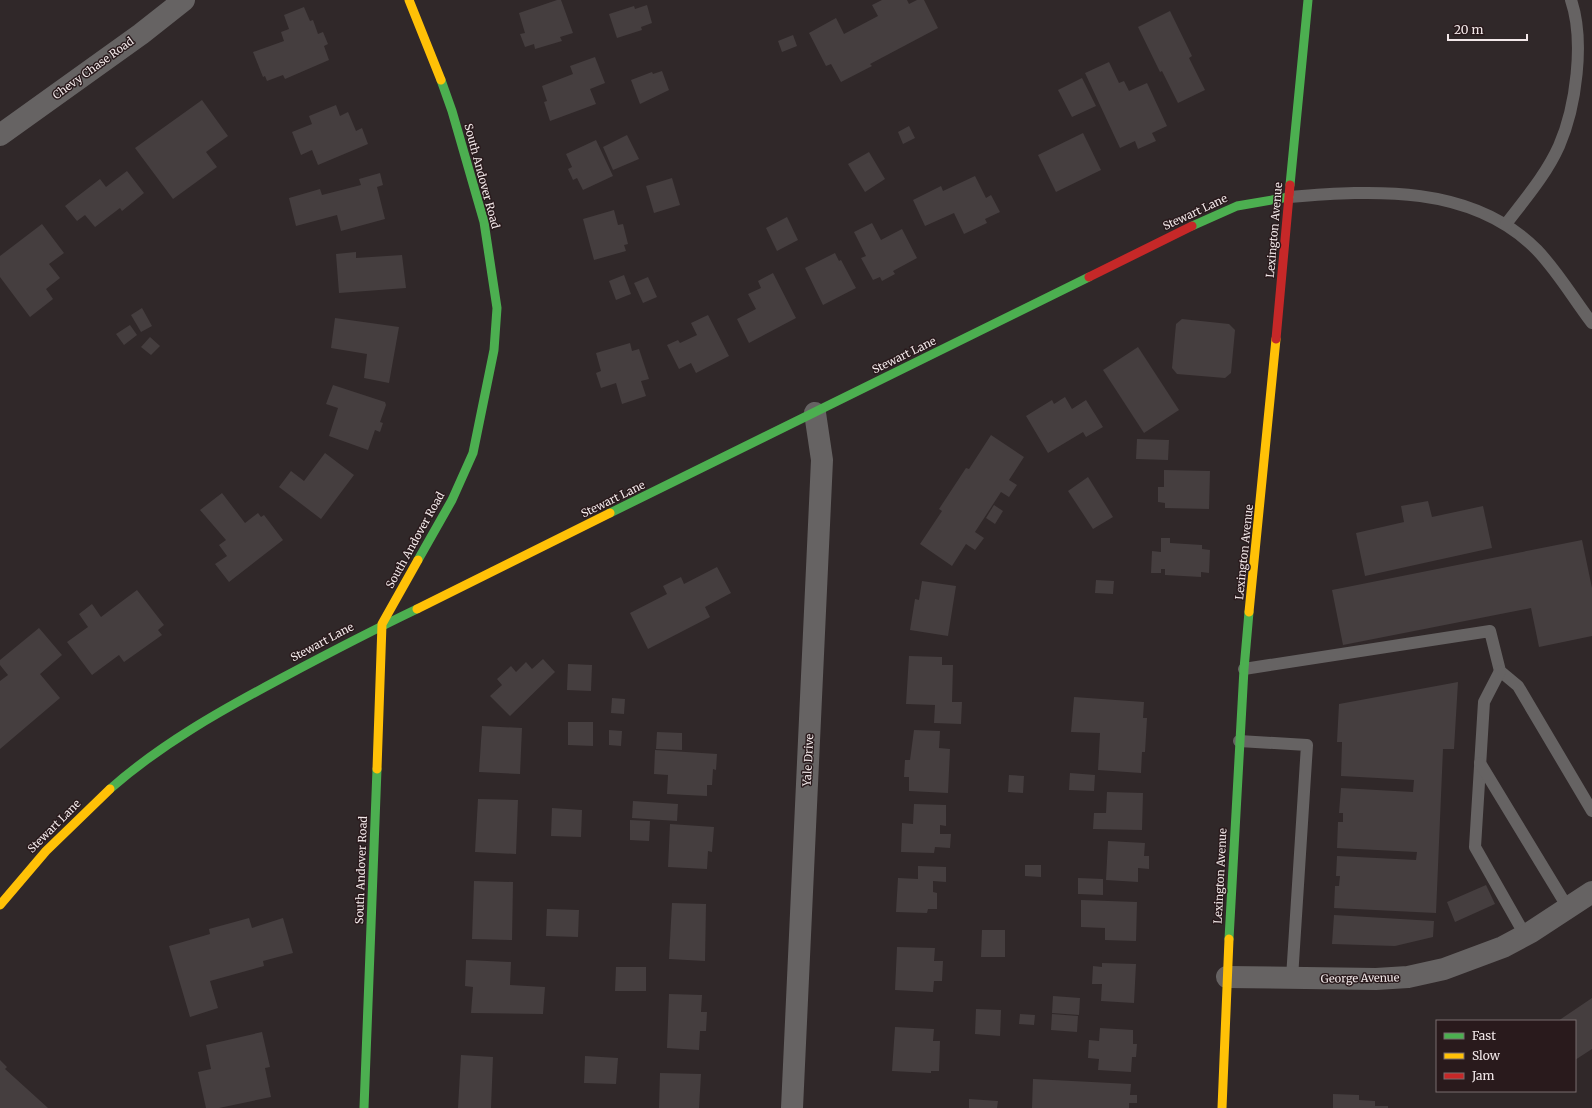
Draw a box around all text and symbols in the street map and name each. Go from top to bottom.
scale bar [1448,16,1527,42]
text: 20 m [1454,22,1483,37]
street label: Chevy Chase Road [50,34,137,102]
street label: South Andover Road [461,122,503,230]
street label: Lexington Avenue [1263,181,1285,278]
street label: Stewart Lane [1161,191,1230,233]
street label: Stewart Lane [870,333,939,377]
street label: Stewart Lane [579,477,648,521]
street label: South Andover Road [383,489,448,591]
street label: Lexington Avenue [1232,503,1256,600]
street label: Stewart Lane [288,619,356,664]
street label: Yale Drive [800,733,816,788]
street label: Stewart Lane [24,796,84,856]
street label: South Andover Road [352,815,370,924]
street label: Lexington Avenue [1211,828,1230,924]
street label: George Avenue [1321,970,1400,986]
legend [1436,1020,1576,1092]
text: Fast [1472,1028,1496,1043]
text: Slow [1472,1048,1501,1063]
text: Jam [1471,1068,1495,1083]

